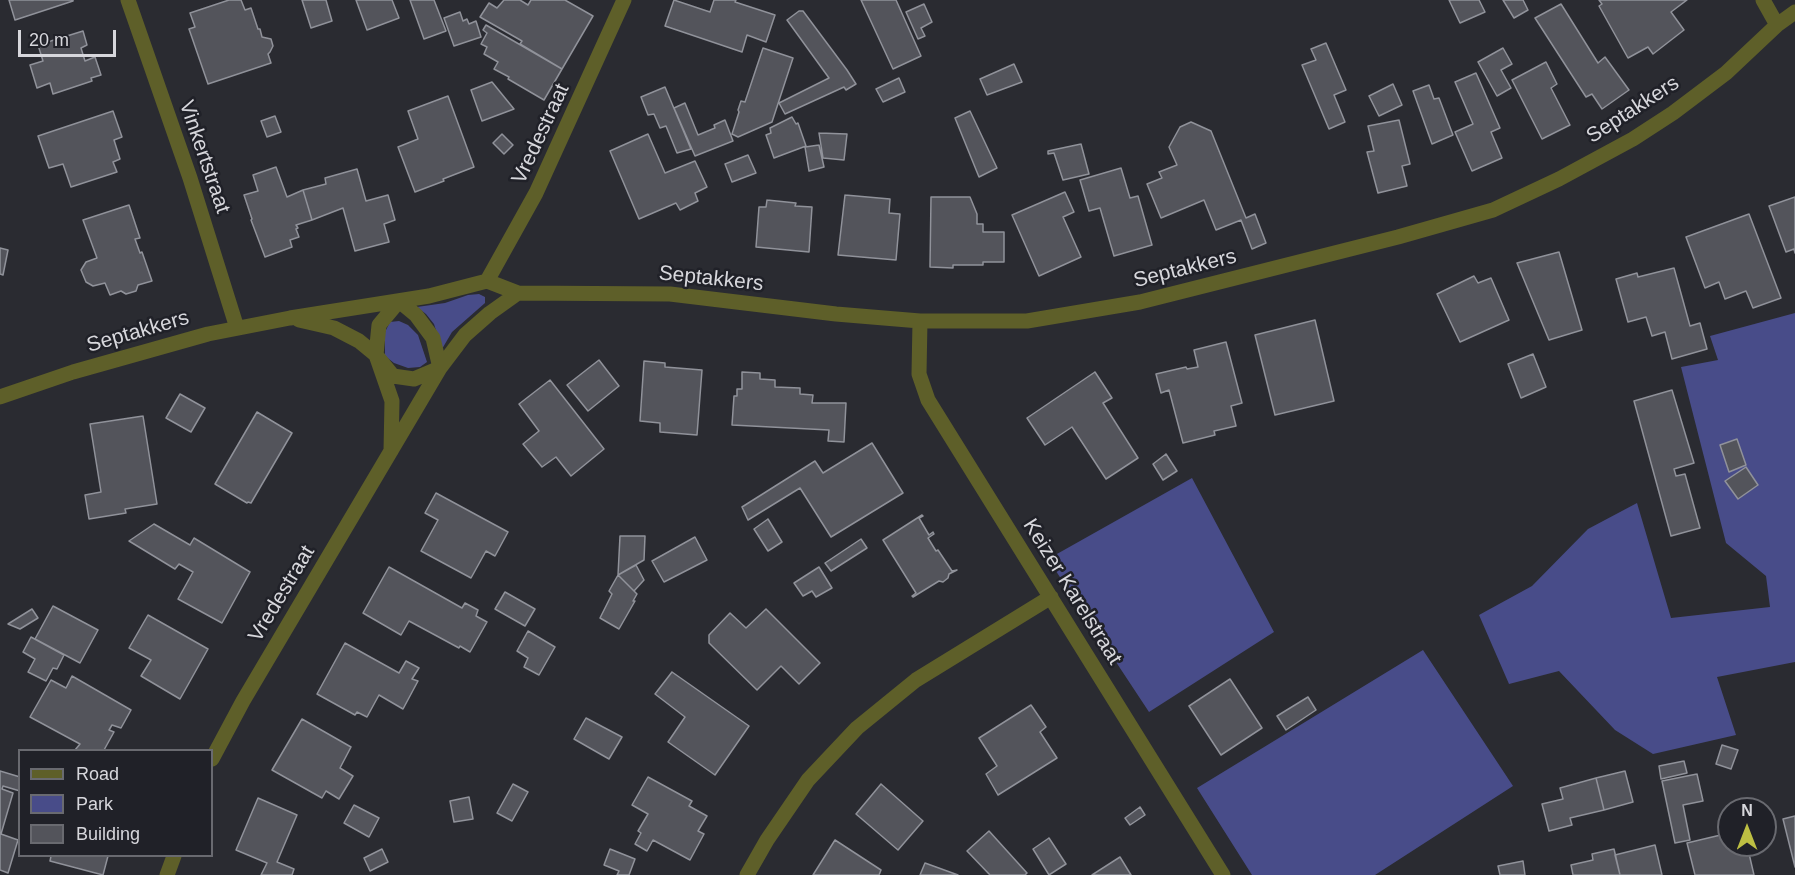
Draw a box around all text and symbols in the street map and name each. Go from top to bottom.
scale bar [21,18,118,56]
text: 20 m [29,30,69,50]
street label: Septakkers [1582,71,1684,149]
street label: Vredestraat [507,80,575,188]
street label: Vinkertstraat [173,97,235,217]
street label: Septakkers [1131,244,1239,294]
street label: Septakkers [657,261,765,297]
street label: Septakkers [84,305,192,359]
street label: Keizer Karelstraat [1017,515,1127,669]
street label: Vredestraat [243,541,321,647]
legend [18,749,213,857]
text: Road [76,764,119,784]
text: Park [76,794,113,814]
north arrow [1717,797,1777,857]
text: N [1741,802,1753,819]
text: Building [76,824,140,844]

